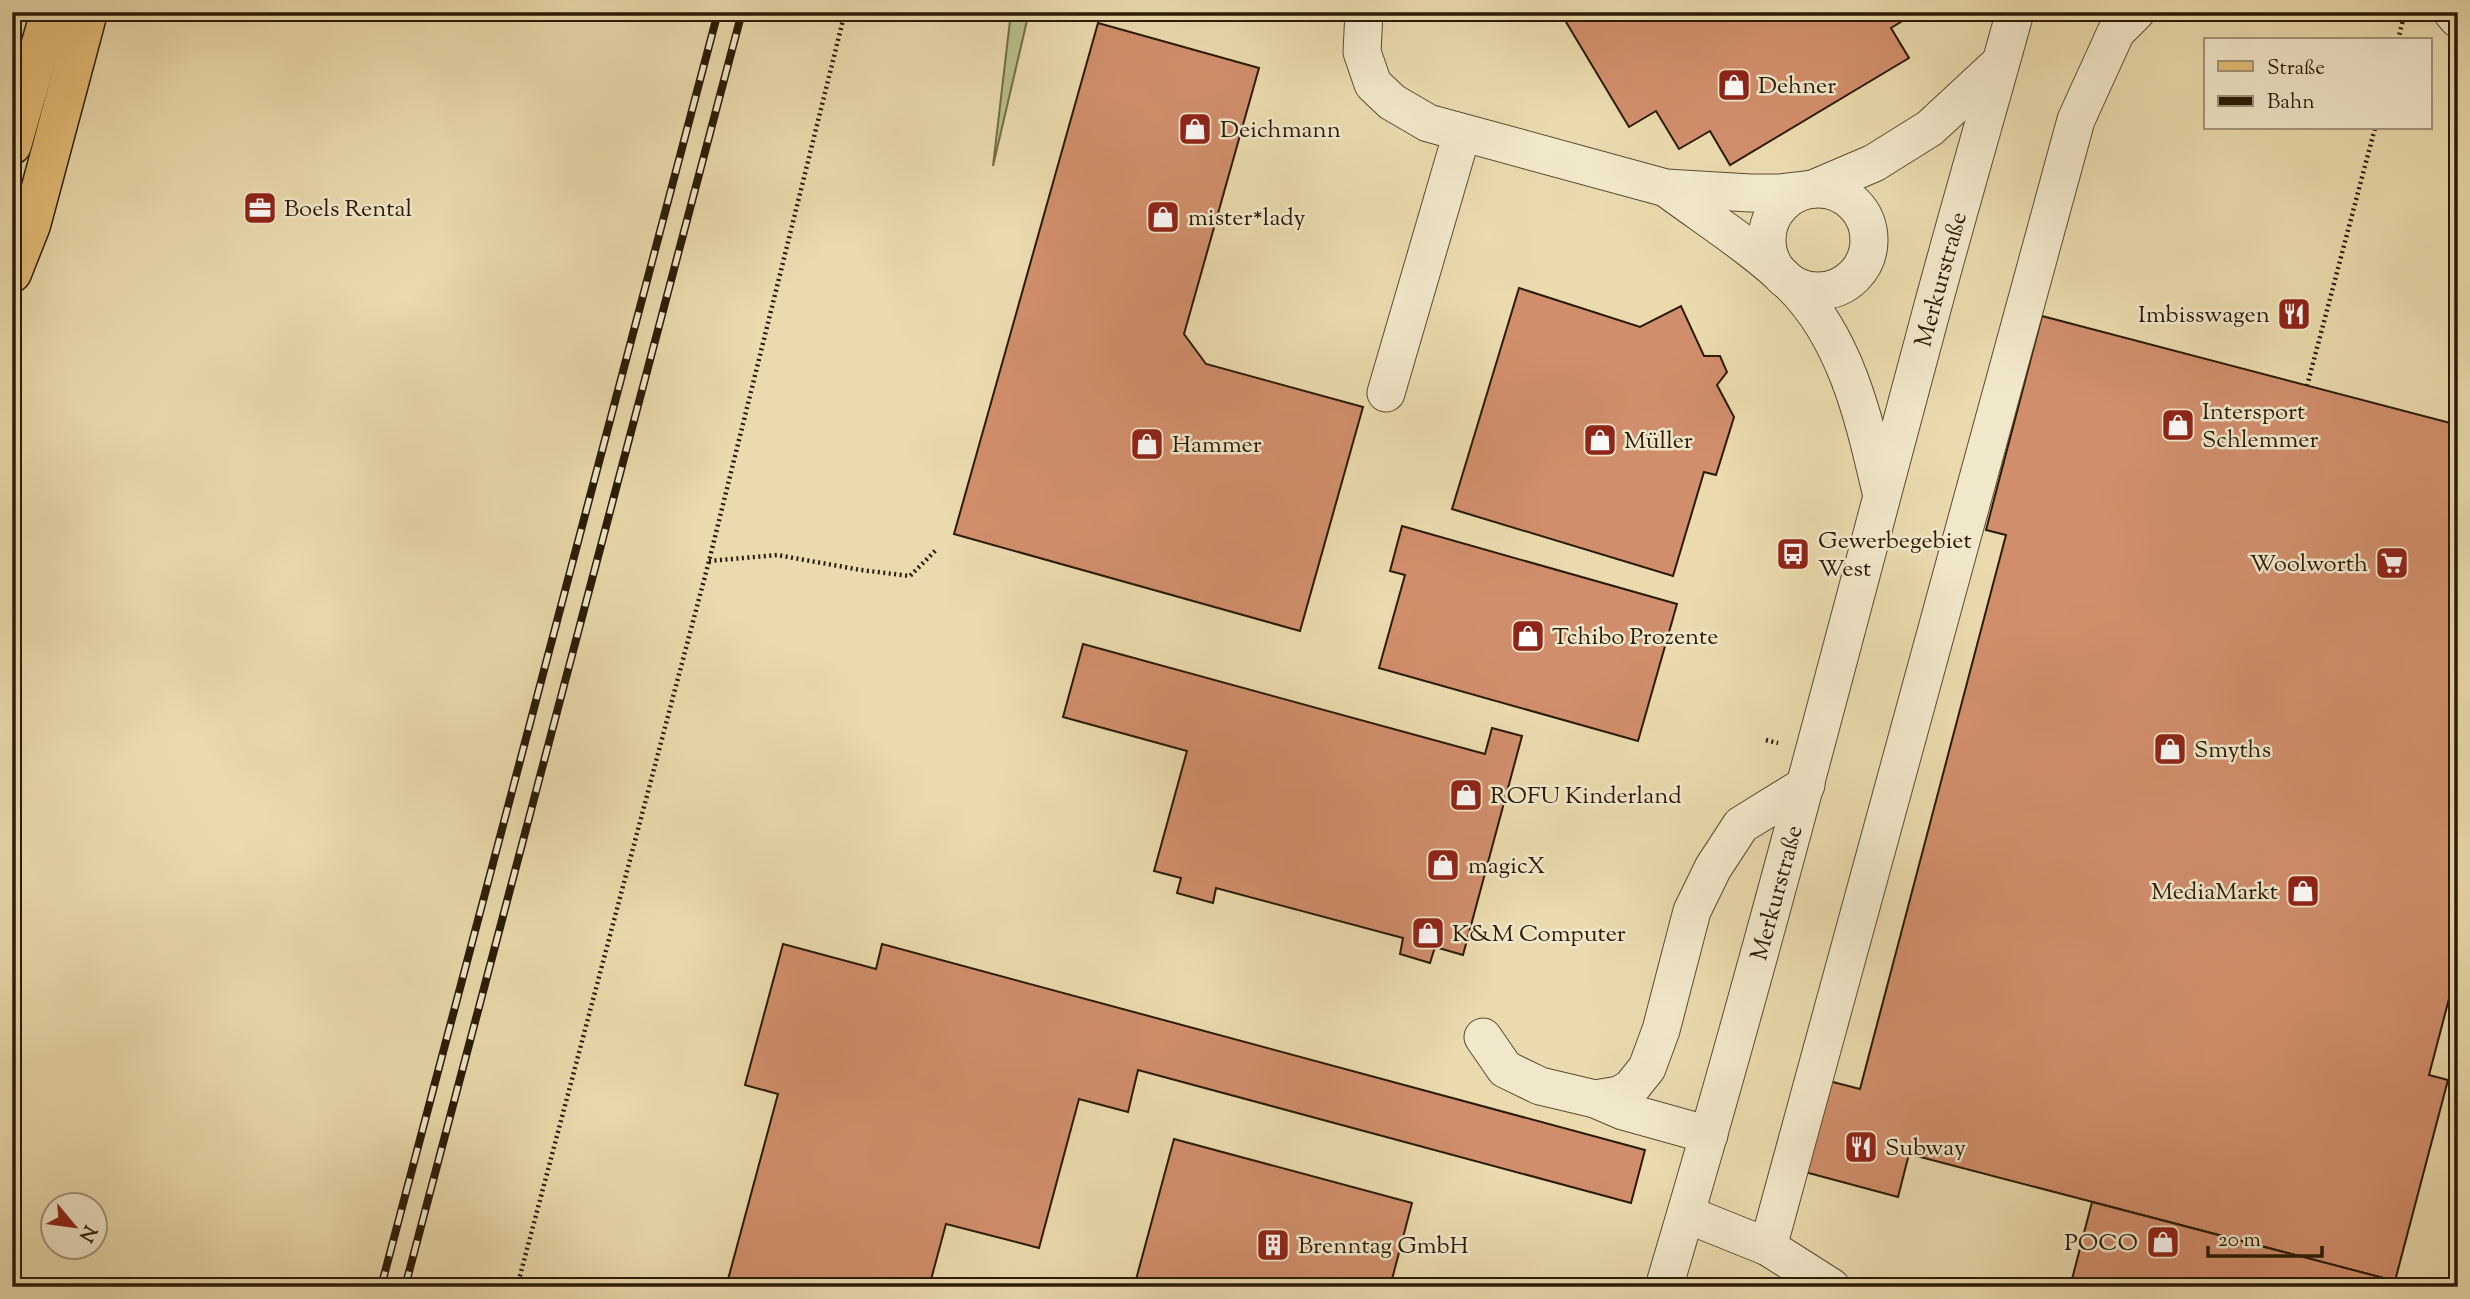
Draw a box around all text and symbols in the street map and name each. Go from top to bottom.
legend [2204,38,2432,130]
text: Straße [2267,54,2325,84]
shop icon: Dehner [1715,66,1753,104]
place label: Dehner [1758,70,1836,104]
text: Bahn [2267,88,2315,118]
shop icon: Deichmann [1176,110,1214,148]
place label: Deichmann [1220,114,1341,148]
office icon: Boels Rental [241,189,279,227]
place label: Boels Rental [284,193,412,227]
shop icon: mister*lady [1144,198,1182,236]
place label: mister*lady [1188,202,1306,236]
street label: Merkurstraße [1908,208,1977,351]
restaurant icon: Imbisswagen [2275,295,2313,333]
place label: Imbisswagen [2138,299,2270,333]
place label: Intersport Schlemmer [2202,396,2318,458]
shop icon: Intersport Schlemmer [2159,406,2197,444]
shop icon: Müller [1581,421,1619,459]
shop icon: Hammer [1128,425,1166,463]
place label: Müller [1624,425,1693,459]
place label: Hammer [1172,429,1262,463]
place label: Gewerbegebiet West [1818,525,1972,587]
bus stop icon: Gewerbegebiet West [1774,535,1812,573]
supermarket icon: Woolworth [2373,544,2411,582]
place label: Woolworth [2249,548,2368,582]
shop icon: Tchibo Prozente [1509,617,1547,655]
place label: Tchibo Prozente [1552,621,1718,655]
shop icon: Smyths [2151,730,2189,768]
place label: Smyths [2194,734,2271,768]
shop icon: ROFU Kinderland [1447,776,1485,814]
place label: ROFU Kinderland [1490,780,1682,814]
street label: Merkurstraße [1743,822,1813,965]
shop icon: magicX [1424,846,1462,884]
place label: magicX [1468,850,1545,884]
shop icon: MediaMarkt [2284,872,2322,910]
place label: MediaMarkt [2151,876,2278,910]
shop icon: K&M Computer [1409,914,1447,952]
place label: K&M Computer [1452,918,1626,952]
restaurant icon: Subway [1842,1128,1880,1166]
place label: Subway [1885,1132,1966,1166]
north arrow [38,1190,108,1260]
scale bar [2208,1215,2321,1259]
text: N [71,1220,102,1246]
shop icon: POCO [2144,1223,2182,1261]
building icon: Brenntag GmbH [1254,1226,1292,1264]
text: 20 m [2218,1226,2261,1256]
place label: POCO [2064,1227,2138,1261]
place label: Brenntag GmbH [1298,1230,1469,1264]

